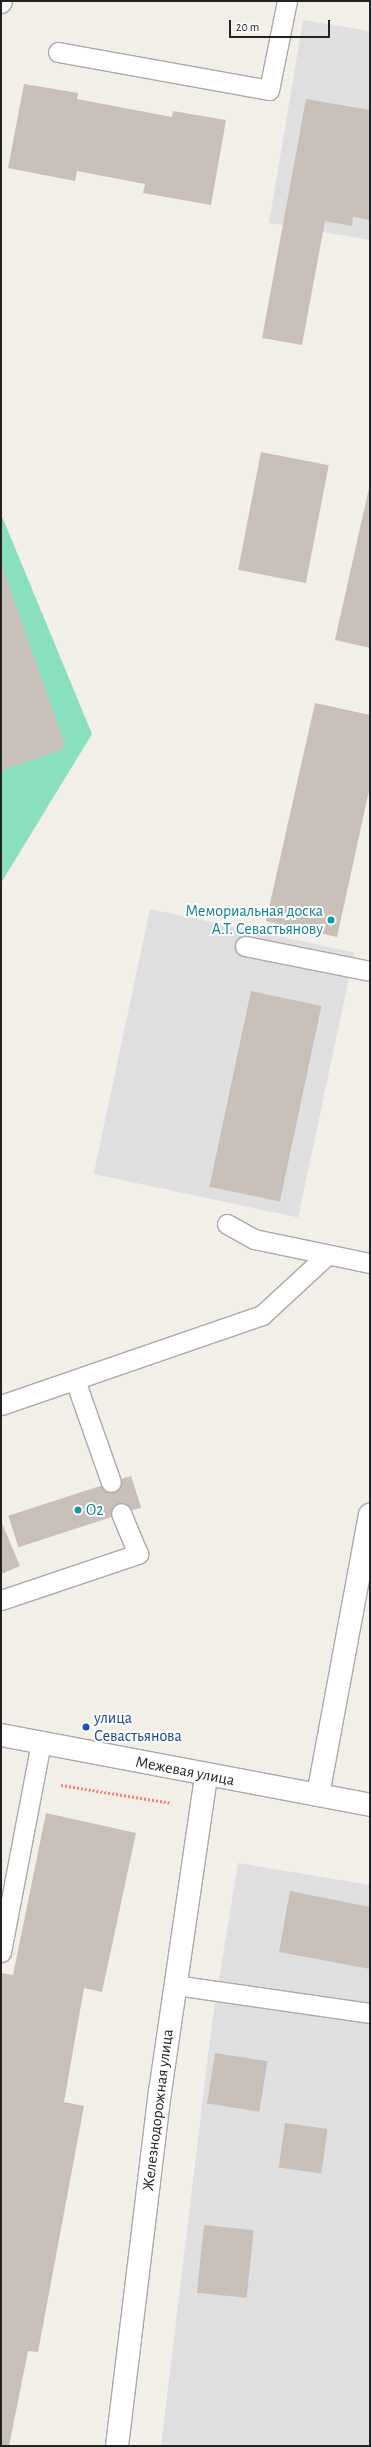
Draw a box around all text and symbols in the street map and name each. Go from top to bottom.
scale bar [231,12,332,38]
text: 20 m [236,21,259,33]
place label: Мемориальная доска А.Т. Севастьянову [185,901,323,939]
marker: Мемориальная доска А.Т. Севастьянову [326,915,336,925]
place label: O2 [86,1500,103,1520]
marker: O2 [73,1505,83,1515]
place label: улица Севастьянова [94,1708,182,1746]
marker: улица Севастьянова [81,1722,91,1732]
street label: Межевая улица [134,1752,236,1790]
street label: Железнодорожная улица [139,2028,177,2192]

